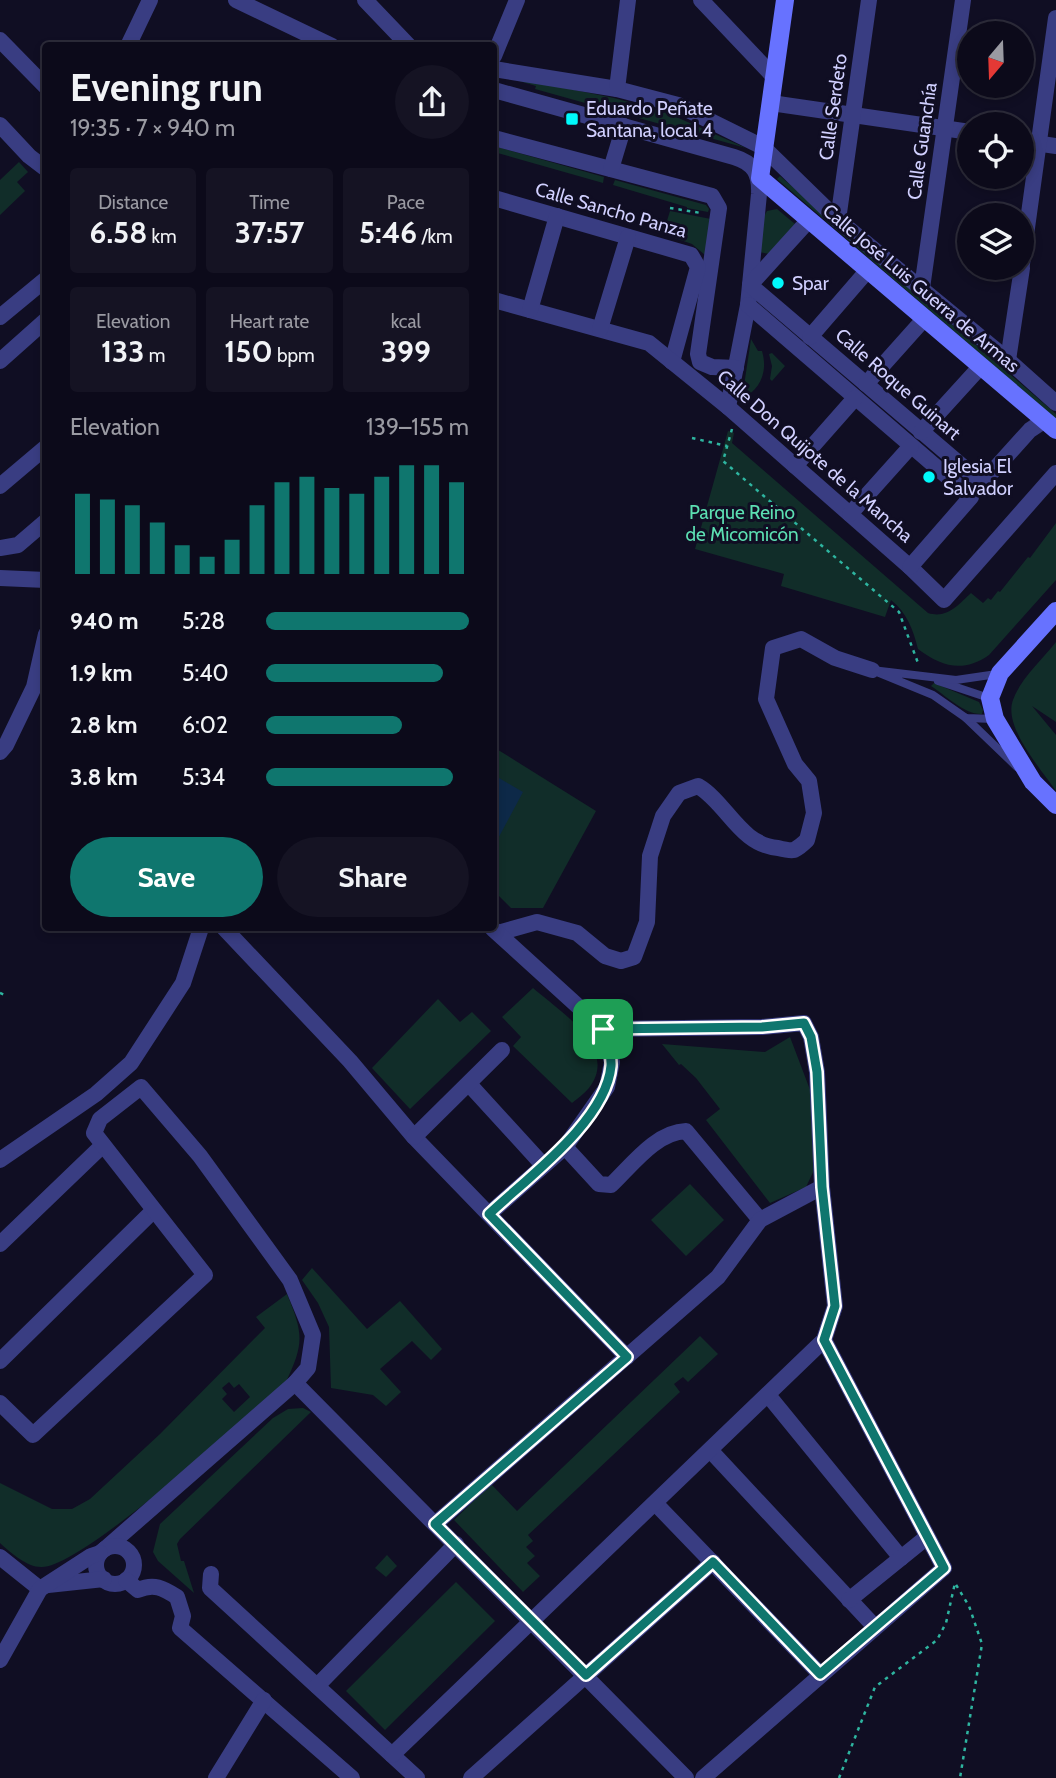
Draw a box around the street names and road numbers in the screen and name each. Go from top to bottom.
street label: Calle Serdeto [814,52,852,162]
street label: Calle Guanchía [902,81,942,201]
street label: Calle Sancho Panza [533,177,689,243]
street label: Calle José Luis Guerra de Armas [818,199,1024,377]
street label: Calle Roque Guinart [831,323,966,445]
street label: Calle Don Quijote de la Mancha [713,365,917,547]

